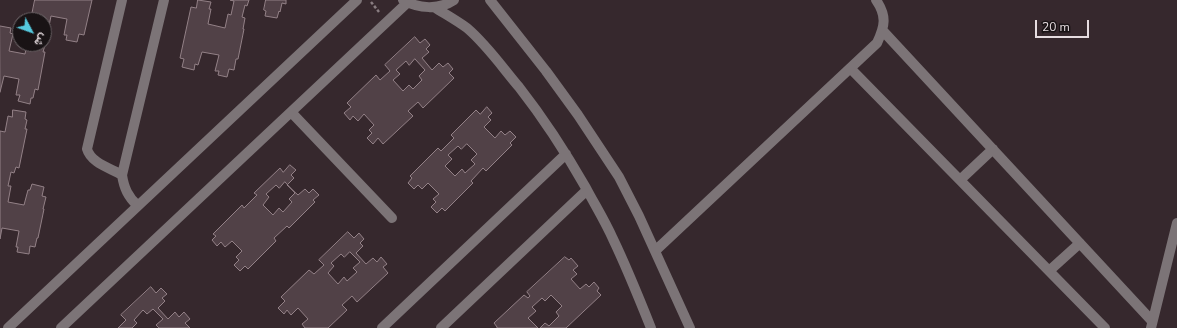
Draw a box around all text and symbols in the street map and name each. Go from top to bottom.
north arrow [12,12,52,52]
scale bar [1037,12,1091,38]
text: 20 m [1042,19,1070,35]
text: ش [31,30,51,49]

